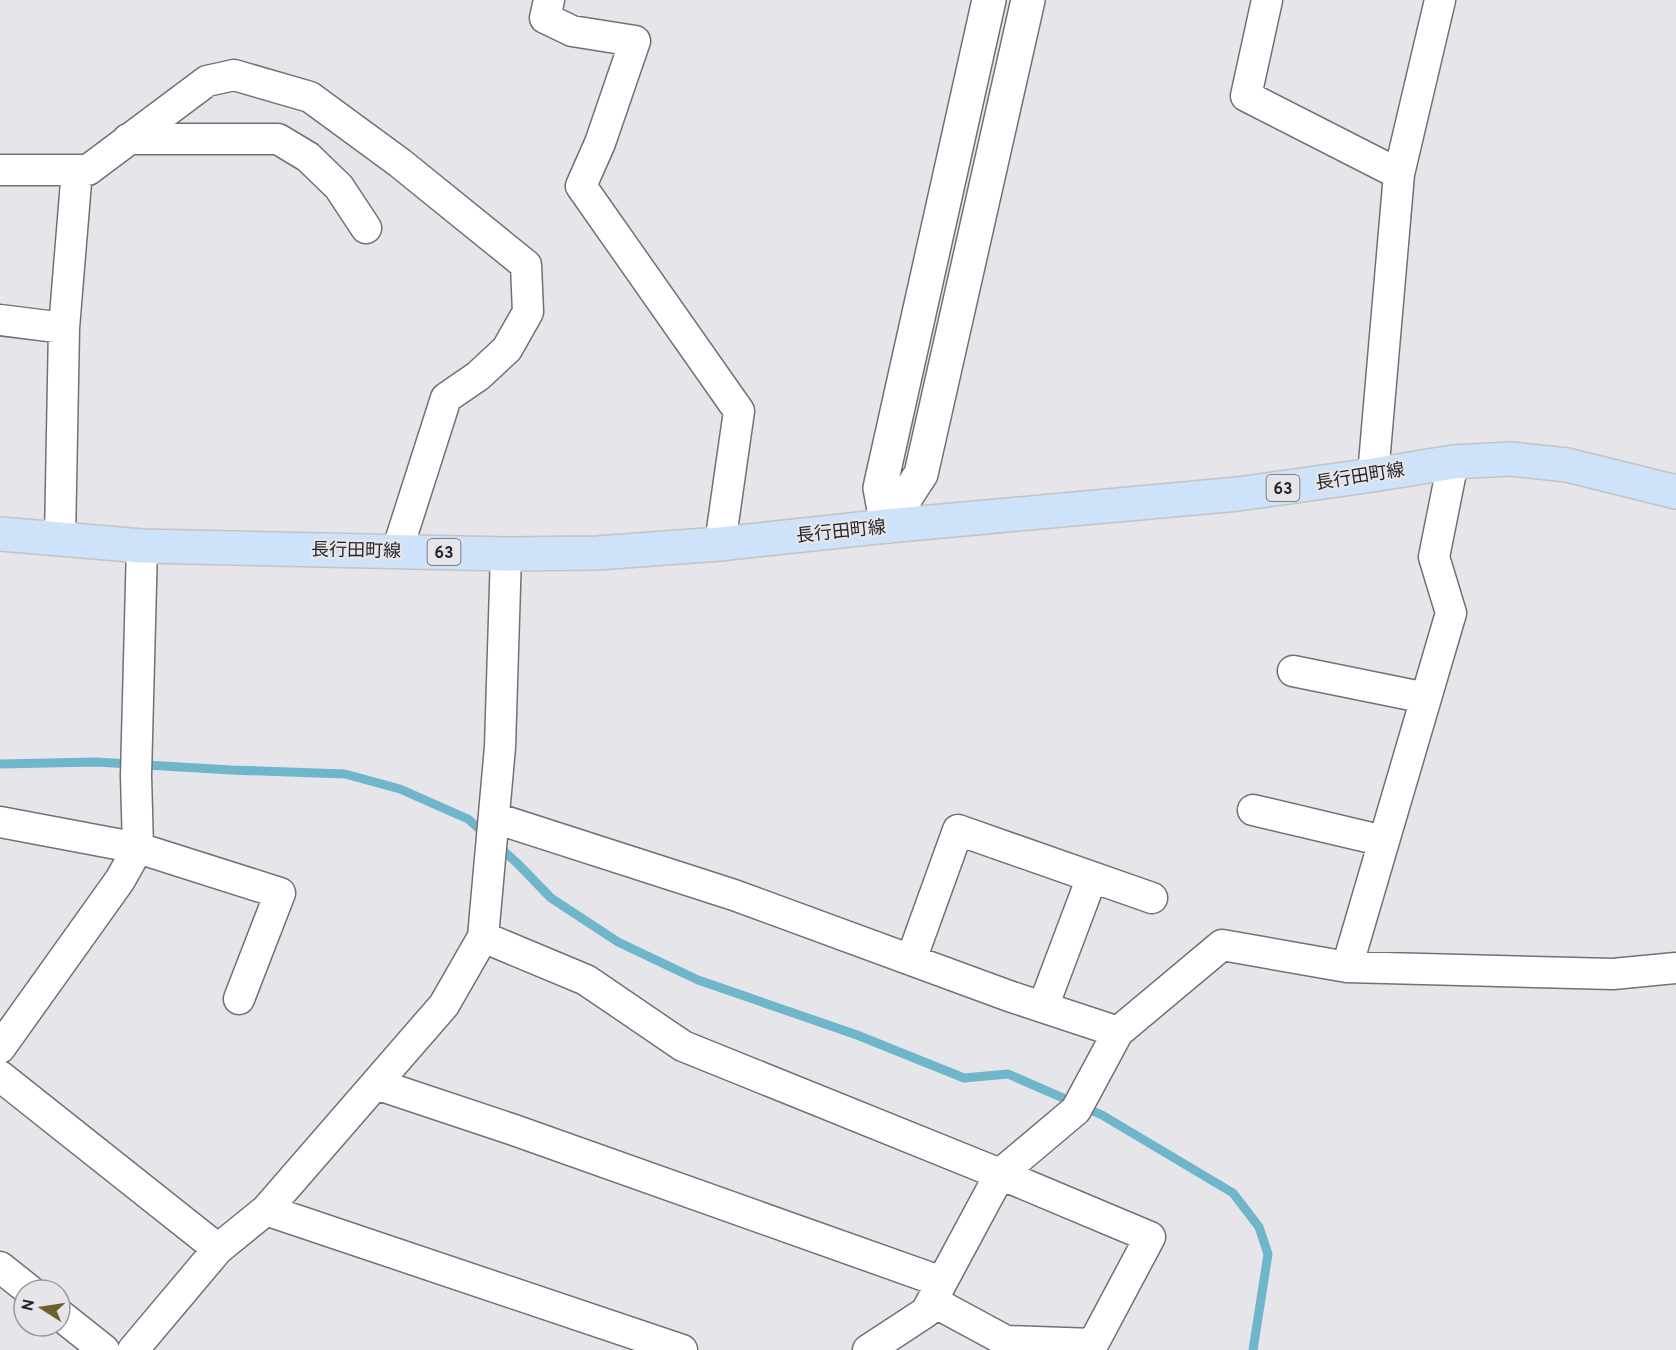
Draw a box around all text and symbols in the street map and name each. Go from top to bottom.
street label: 長行田町線 [1314,459,1406,496]
road number: 63 [1266,475,1300,501]
street label: 長行田町線 [795,516,887,549]
street label: 長行田町線 [311,539,401,564]
road number: 63 [428,539,460,565]
north arrow [12,1278,72,1338]
text: N [18,1298,40,1313]

